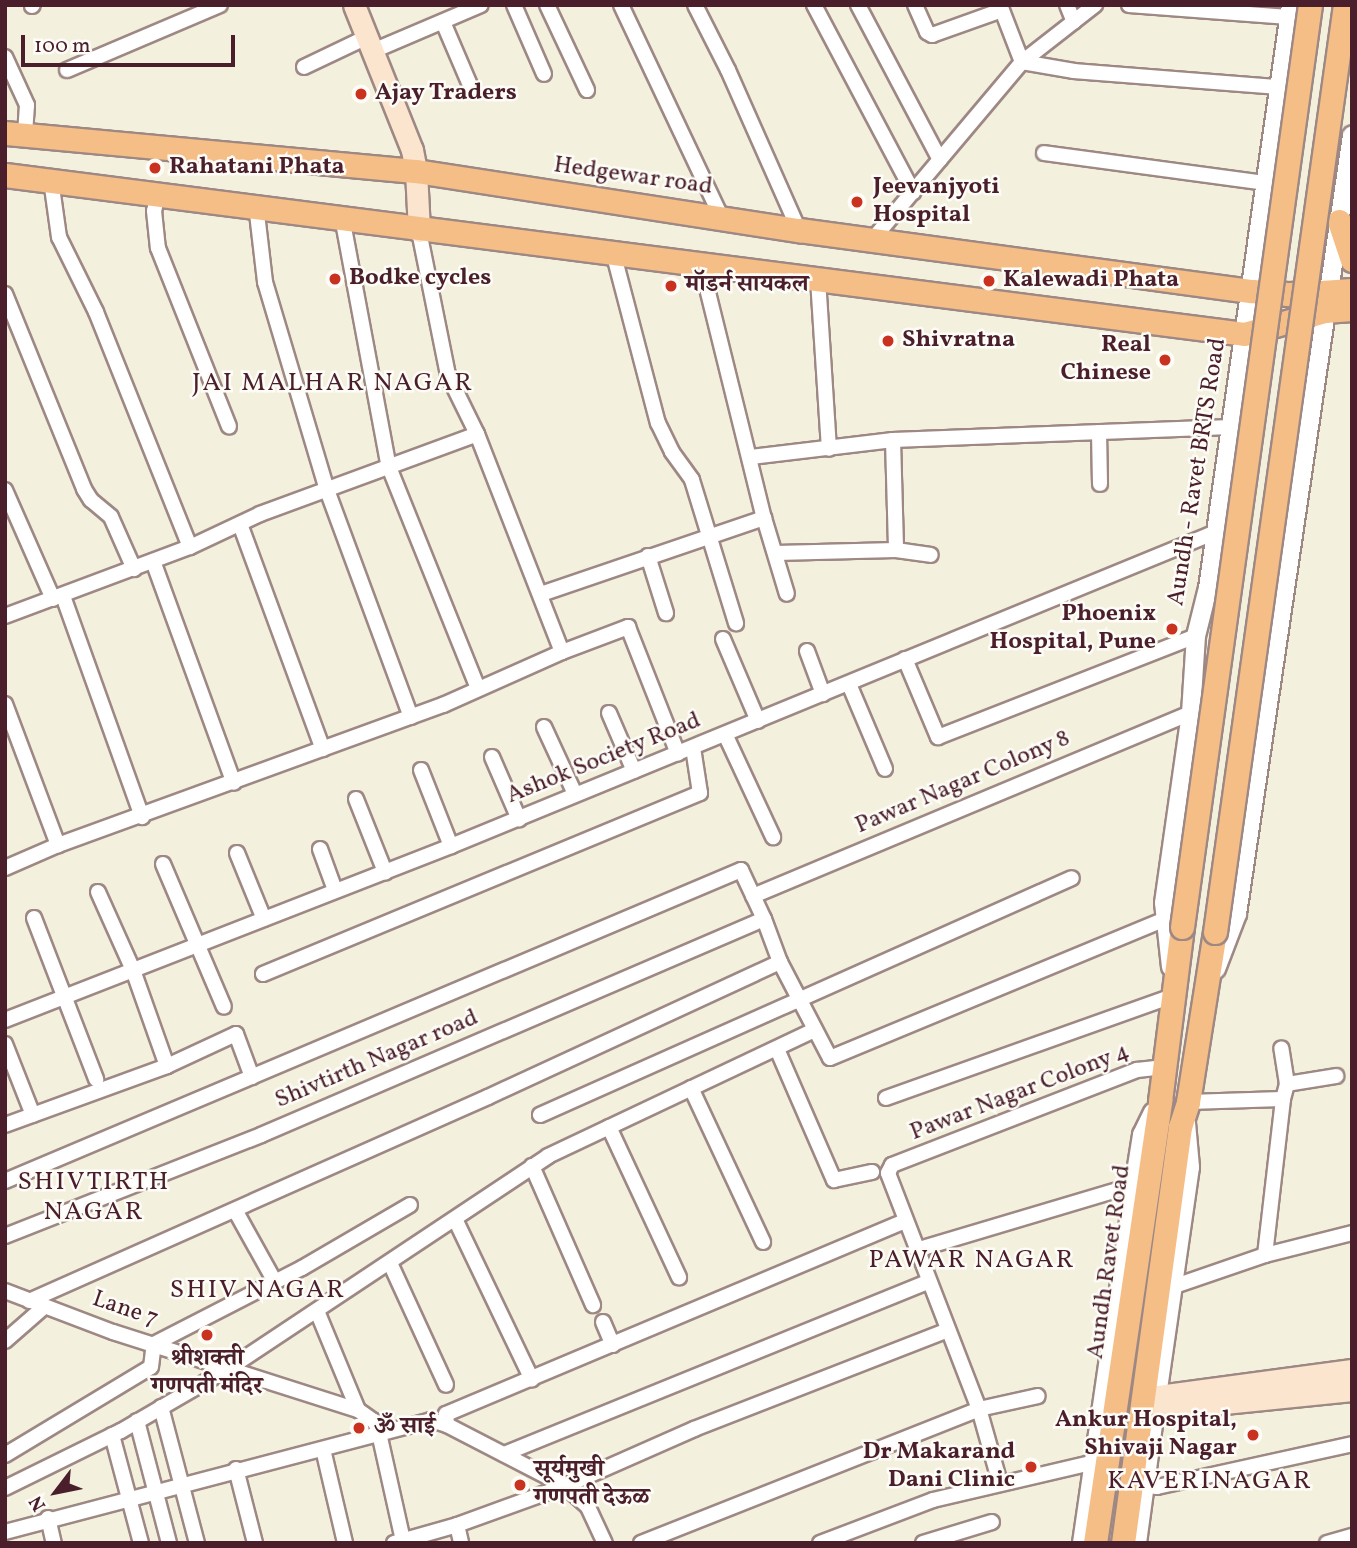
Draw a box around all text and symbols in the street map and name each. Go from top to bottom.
scale bar [24,21,238,65]
text: 100 m [34,32,91,61]
place label: Ajay Traders [375,80,518,108]
marker: Ajay Traders [353,86,369,102]
street label: Hedgewar road [552,152,714,202]
place label: Rahatani Phata [169,154,345,182]
marker: Rahatani Phata [147,160,163,176]
place label: Jeevanjyoti Hospital [873,174,1000,230]
marker: Jeevanjyoti Hospital [847,192,867,212]
place label: Bodke cycles [349,265,491,293]
place label: Kalewadi Phata [1003,267,1179,295]
marker: Bodke cycles [327,271,343,287]
place label: मॉडर्न सायकल [685,272,809,300]
marker: Kalewadi Phata [981,273,997,289]
marker: मॉडर्न सायकल [663,278,679,294]
place label: Shivratna [902,327,1015,355]
place label: Real Chinese [1060,332,1151,388]
marker: Shivratna [880,333,896,349]
street label: Aundh - Ravet BRTS Road [1163,336,1233,608]
marker: Real Chinese [1157,352,1173,368]
district label: JAI MALHAR NAGAR [194,368,472,400]
place label: Phoenix Hospital, Pune [990,601,1156,657]
marker: Phoenix Hospital, Pune [1162,619,1182,639]
street label: Ashok Society Road [502,707,706,811]
street label: Pawar Nagar Colony 8 [851,725,1075,841]
street label: Shivtirth Nagar road [271,1004,483,1116]
street label: Pawar Nagar Colony 4 [906,1038,1134,1148]
street label: Aundh Ravet Road [1082,1163,1138,1361]
district label: SHIVTIRTH NAGAR [19,1167,169,1228]
district label: PAWAR NAGAR [870,1245,1074,1277]
district label: SHIV NAGAR [171,1275,345,1307]
street label: Lane 7 [88,1285,162,1335]
marker: श्रीशक्ती गणपती मंदिर [199,1327,215,1343]
place label: श्रीशक्ती गणपती मंदिर [151,1346,263,1402]
place label: Ankur Hospital, Shivaji Nagar [1055,1407,1237,1463]
place label: ॐ साई [373,1414,435,1442]
marker: ॐ साई [351,1420,367,1436]
marker: Ankur Hospital, Shivaji Nagar [1243,1425,1263,1445]
place label: Dr Makarand Dani Clinic [863,1439,1015,1495]
north arrow [21,1457,91,1527]
place label: सूर्यमुखी गणपती देऊळ [534,1457,650,1513]
marker: Dr Makarand Dani Clinic [1021,1457,1041,1477]
district label: KAVERINAGAR [1109,1466,1311,1498]
marker: सूर्यमुखी गणपती देऊळ [512,1477,528,1493]
text: N [24,1490,53,1516]

